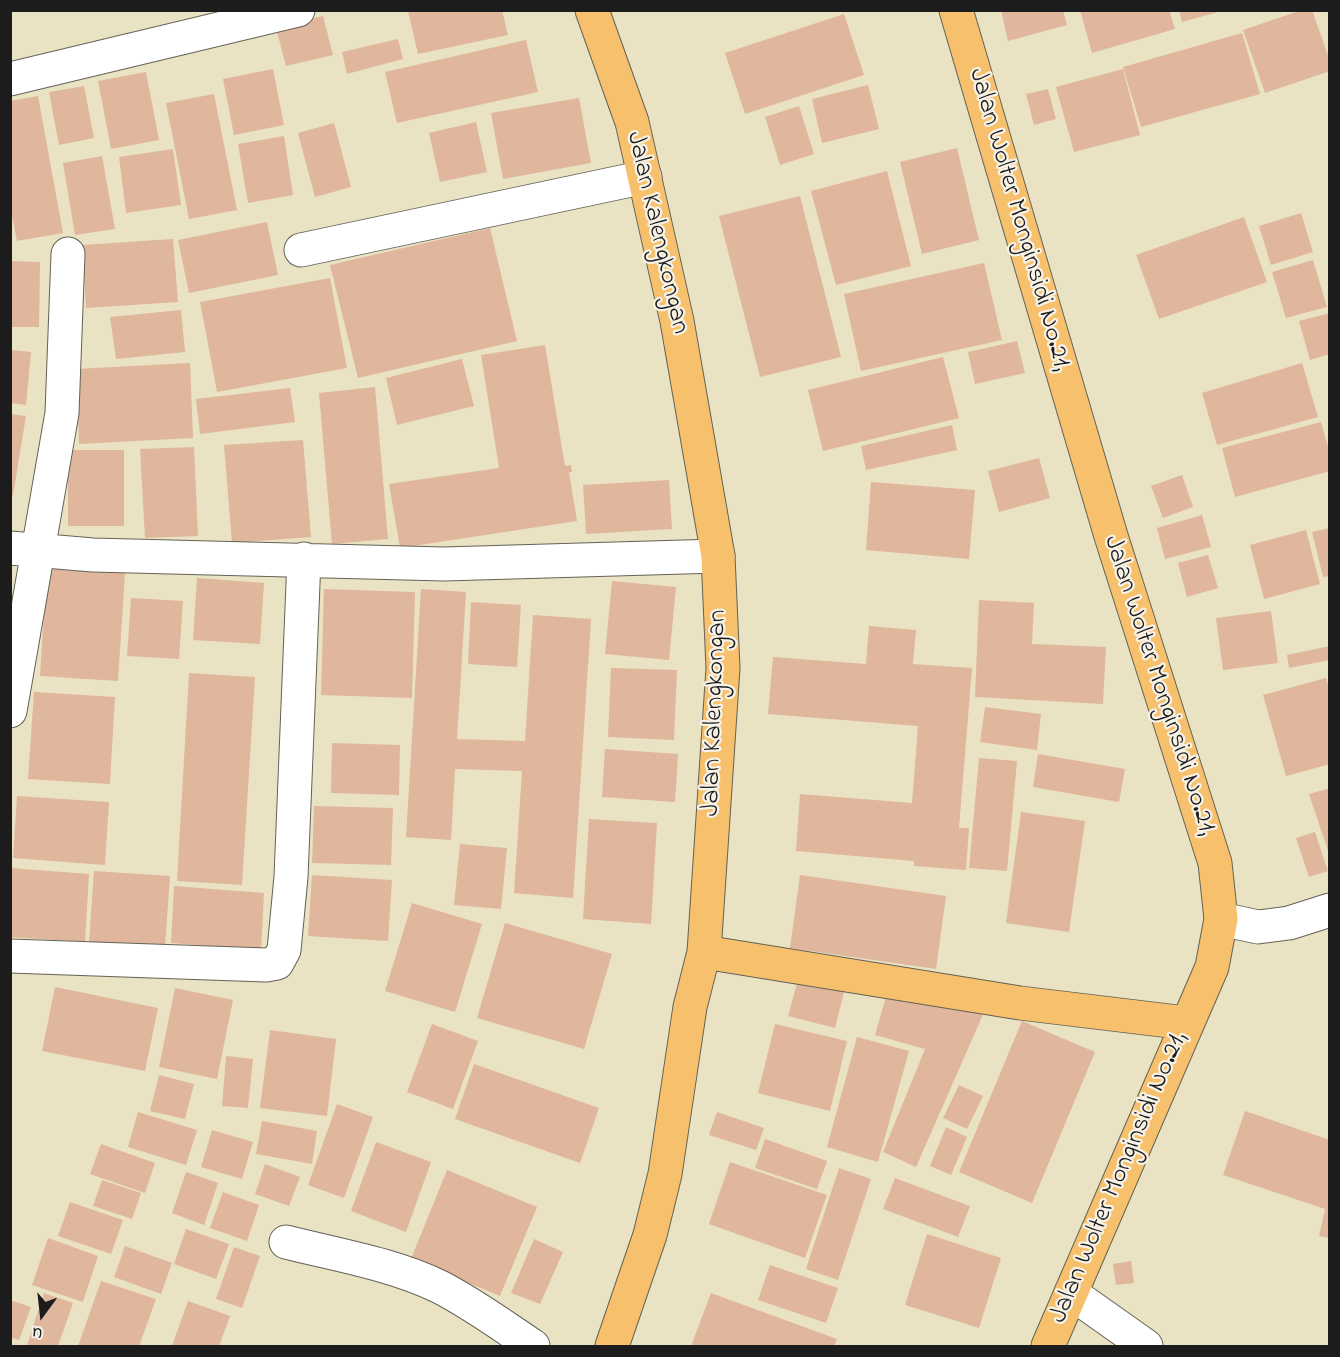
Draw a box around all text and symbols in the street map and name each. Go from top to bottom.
street label: Jalan Wolter Monginsidi No.21, [960,65,1076,375]
street label: Jalan Kalengkongan [618,129,694,337]
street label: Jalan Wolter Monginsidi No.21, [1095,532,1221,840]
street label: Jalan Kalengkongan [697,609,735,817]
street label: Jalan Wolter Monginsidi No.21, [1044,1028,1196,1328]
north arrow [12,1285,72,1345]
text: U [29,1319,45,1345]

